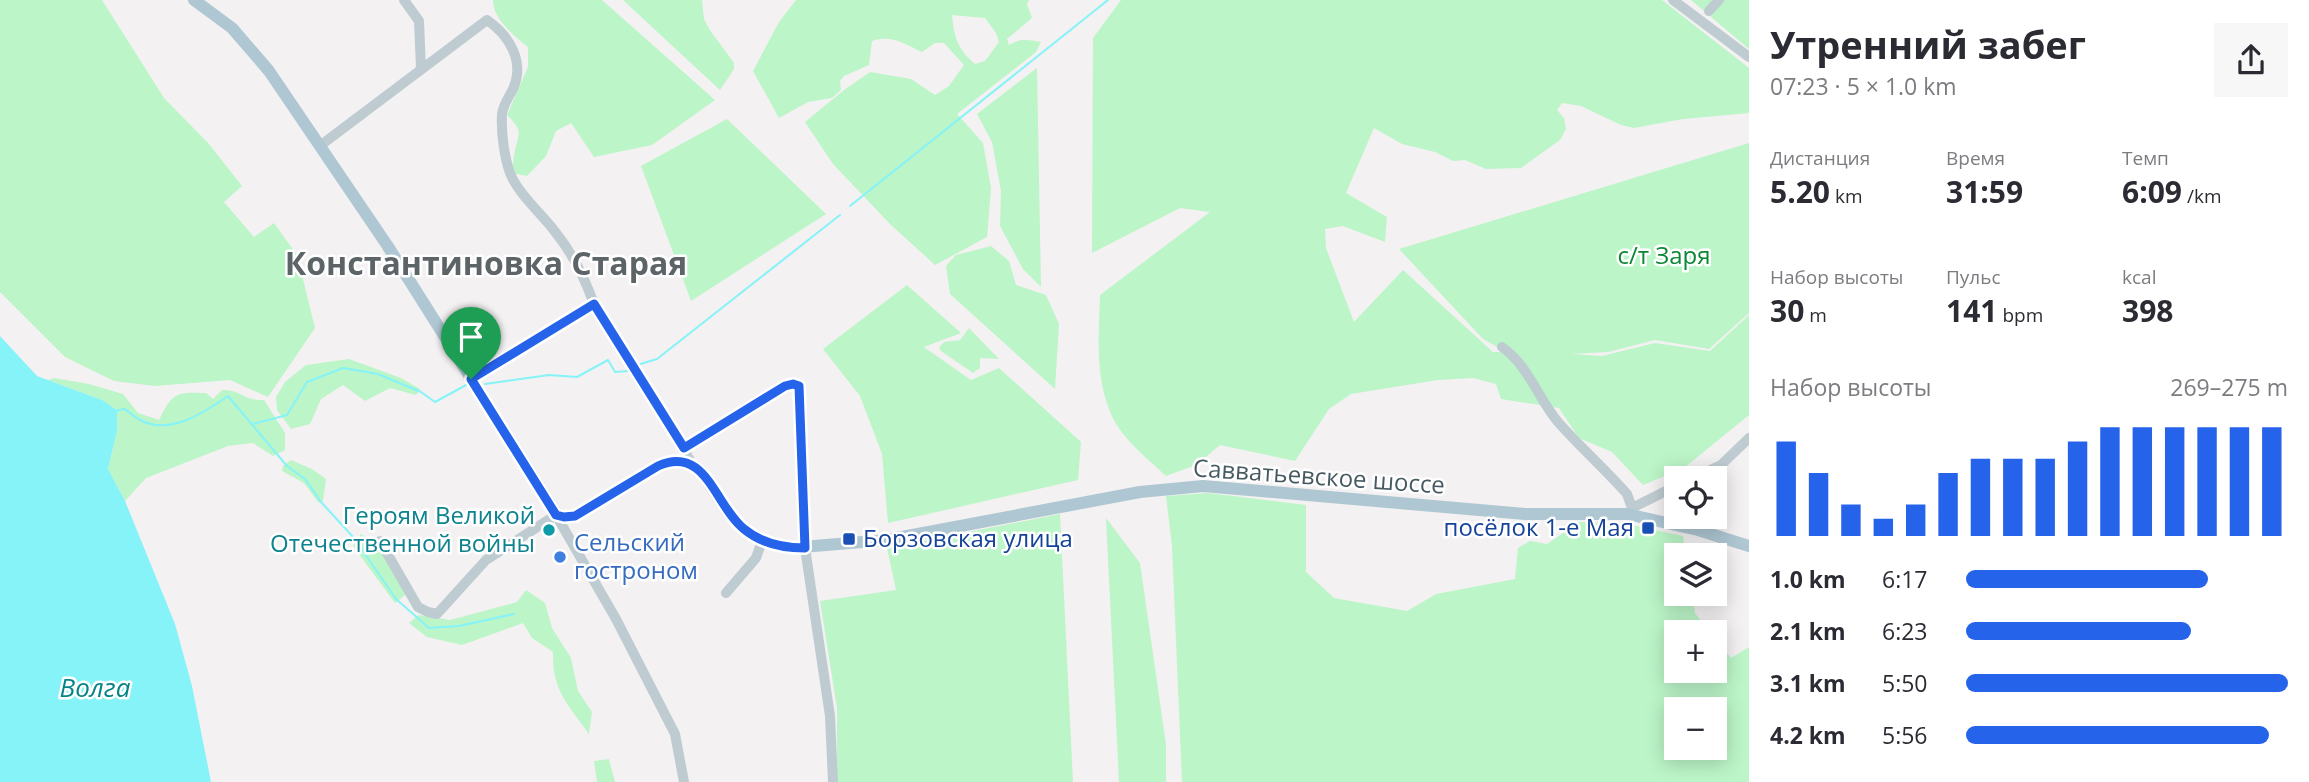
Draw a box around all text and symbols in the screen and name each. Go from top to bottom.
text: Утренний забег [1770,18,2086,70]
button: share [2214,23,2288,97]
text: 07:23 · 5 × 1.0 km [1770,70,1957,102]
text: Дистанция [1770,145,1870,171]
text: Время [1946,145,2005,171]
text: Темп [2122,145,2169,171]
text: 5.20 [1770,171,1830,212]
text: 31:59 [1946,171,2023,212]
text: 6:09 [2122,171,2182,212]
text: km [1830,183,1863,209]
text: /km [2182,183,2222,209]
park label: с/т Заря [1617,238,1711,271]
district label: Константиновка Старая [285,241,687,284]
text: Набор высоты [1770,264,1903,290]
text: Пульс [1946,264,2001,290]
text: kcal [2122,264,2156,290]
text: 30 [1770,290,1804,331]
text: 141 [1946,290,1997,331]
text: 398 [2122,290,2173,331]
text: m [1804,302,1827,328]
text: bpm [1997,302,2043,328]
pin [441,307,501,379]
icon: arrive [452,318,490,356]
text: Набор высоты [1770,371,1932,403]
text: 269–275 m [2170,371,2288,403]
street label: Савватьевское шоссе [1192,450,1446,501]
map controls [1664,466,1727,760]
button: locate [1664,466,1727,529]
place label: Героям Великой Отечественной войны [270,498,535,559]
place label: посёлок 1-е Мая [1444,510,1634,543]
marker: посёлок 1-е Мая [1640,520,1656,536]
place label: Борзовская улица [863,521,1073,554]
marker: Героям Великой Отечественной войны [541,522,557,538]
place label: Сельский гостроном [574,525,698,586]
marker: Борзовская улица [841,531,857,547]
button: layers [1664,543,1727,606]
marker: Сельский гостроном [552,549,568,565]
text: 1.0 km [1770,563,1846,595]
text: 6:17 [1882,563,1928,595]
text: 2.1 km [1770,615,1846,647]
text: 6:23 [1882,615,1928,647]
button: + [1664,620,1727,683]
text: 3.1 km [1770,667,1846,699]
text: 5:50 [1882,667,1928,699]
water label: Волга [60,669,131,705]
button: − [1664,697,1727,760]
text: 4.2 km [1770,719,1846,751]
text: 5:56 [1882,719,1928,751]

